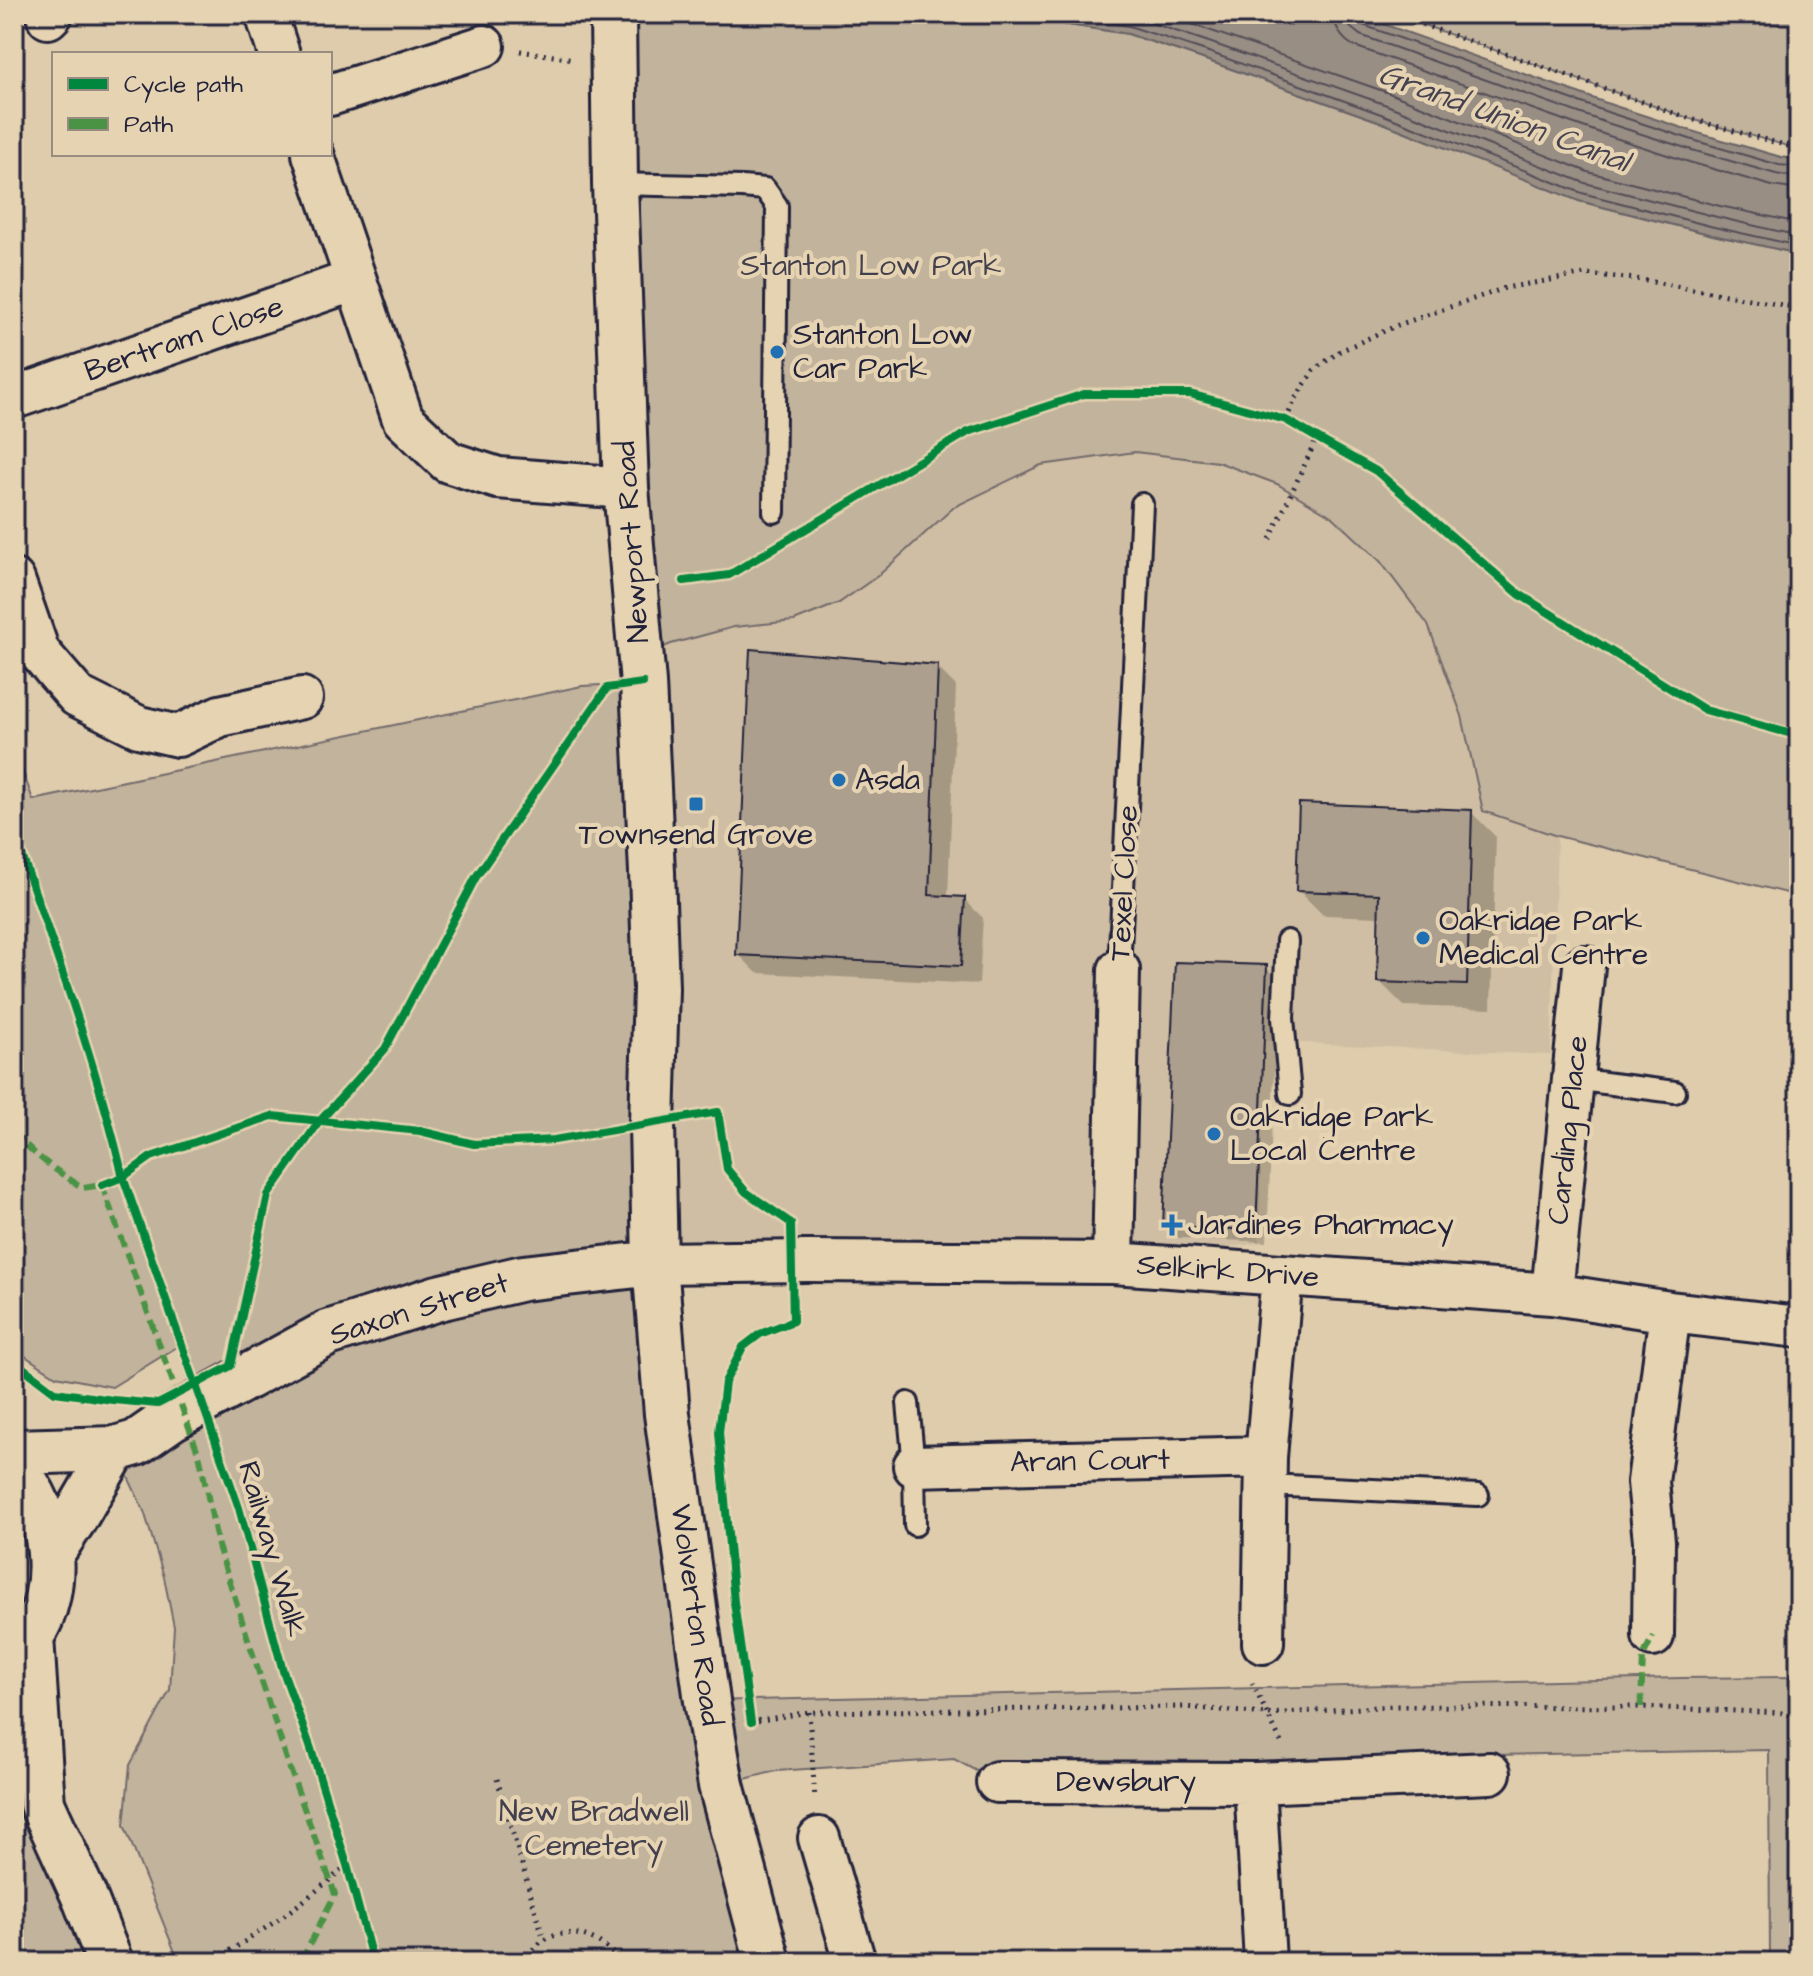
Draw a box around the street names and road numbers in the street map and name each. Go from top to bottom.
street label: Bertram Close [79,285,289,393]
street label: Newport Road [604,440,660,644]
street label: Texel Close [1099,804,1149,962]
street label: Carding Place [1537,1033,1600,1227]
street label: Selkirk Drive [1135,1244,1321,1298]
street label: Saxon Street [324,1262,514,1356]
street label: Aran Court [1010,1439,1170,1483]
street label: Railway Walk [226,1456,317,1642]
street label: Wolverton Road [660,1502,732,1728]
street label: Dewsbury [1056,1761,1196,1804]

